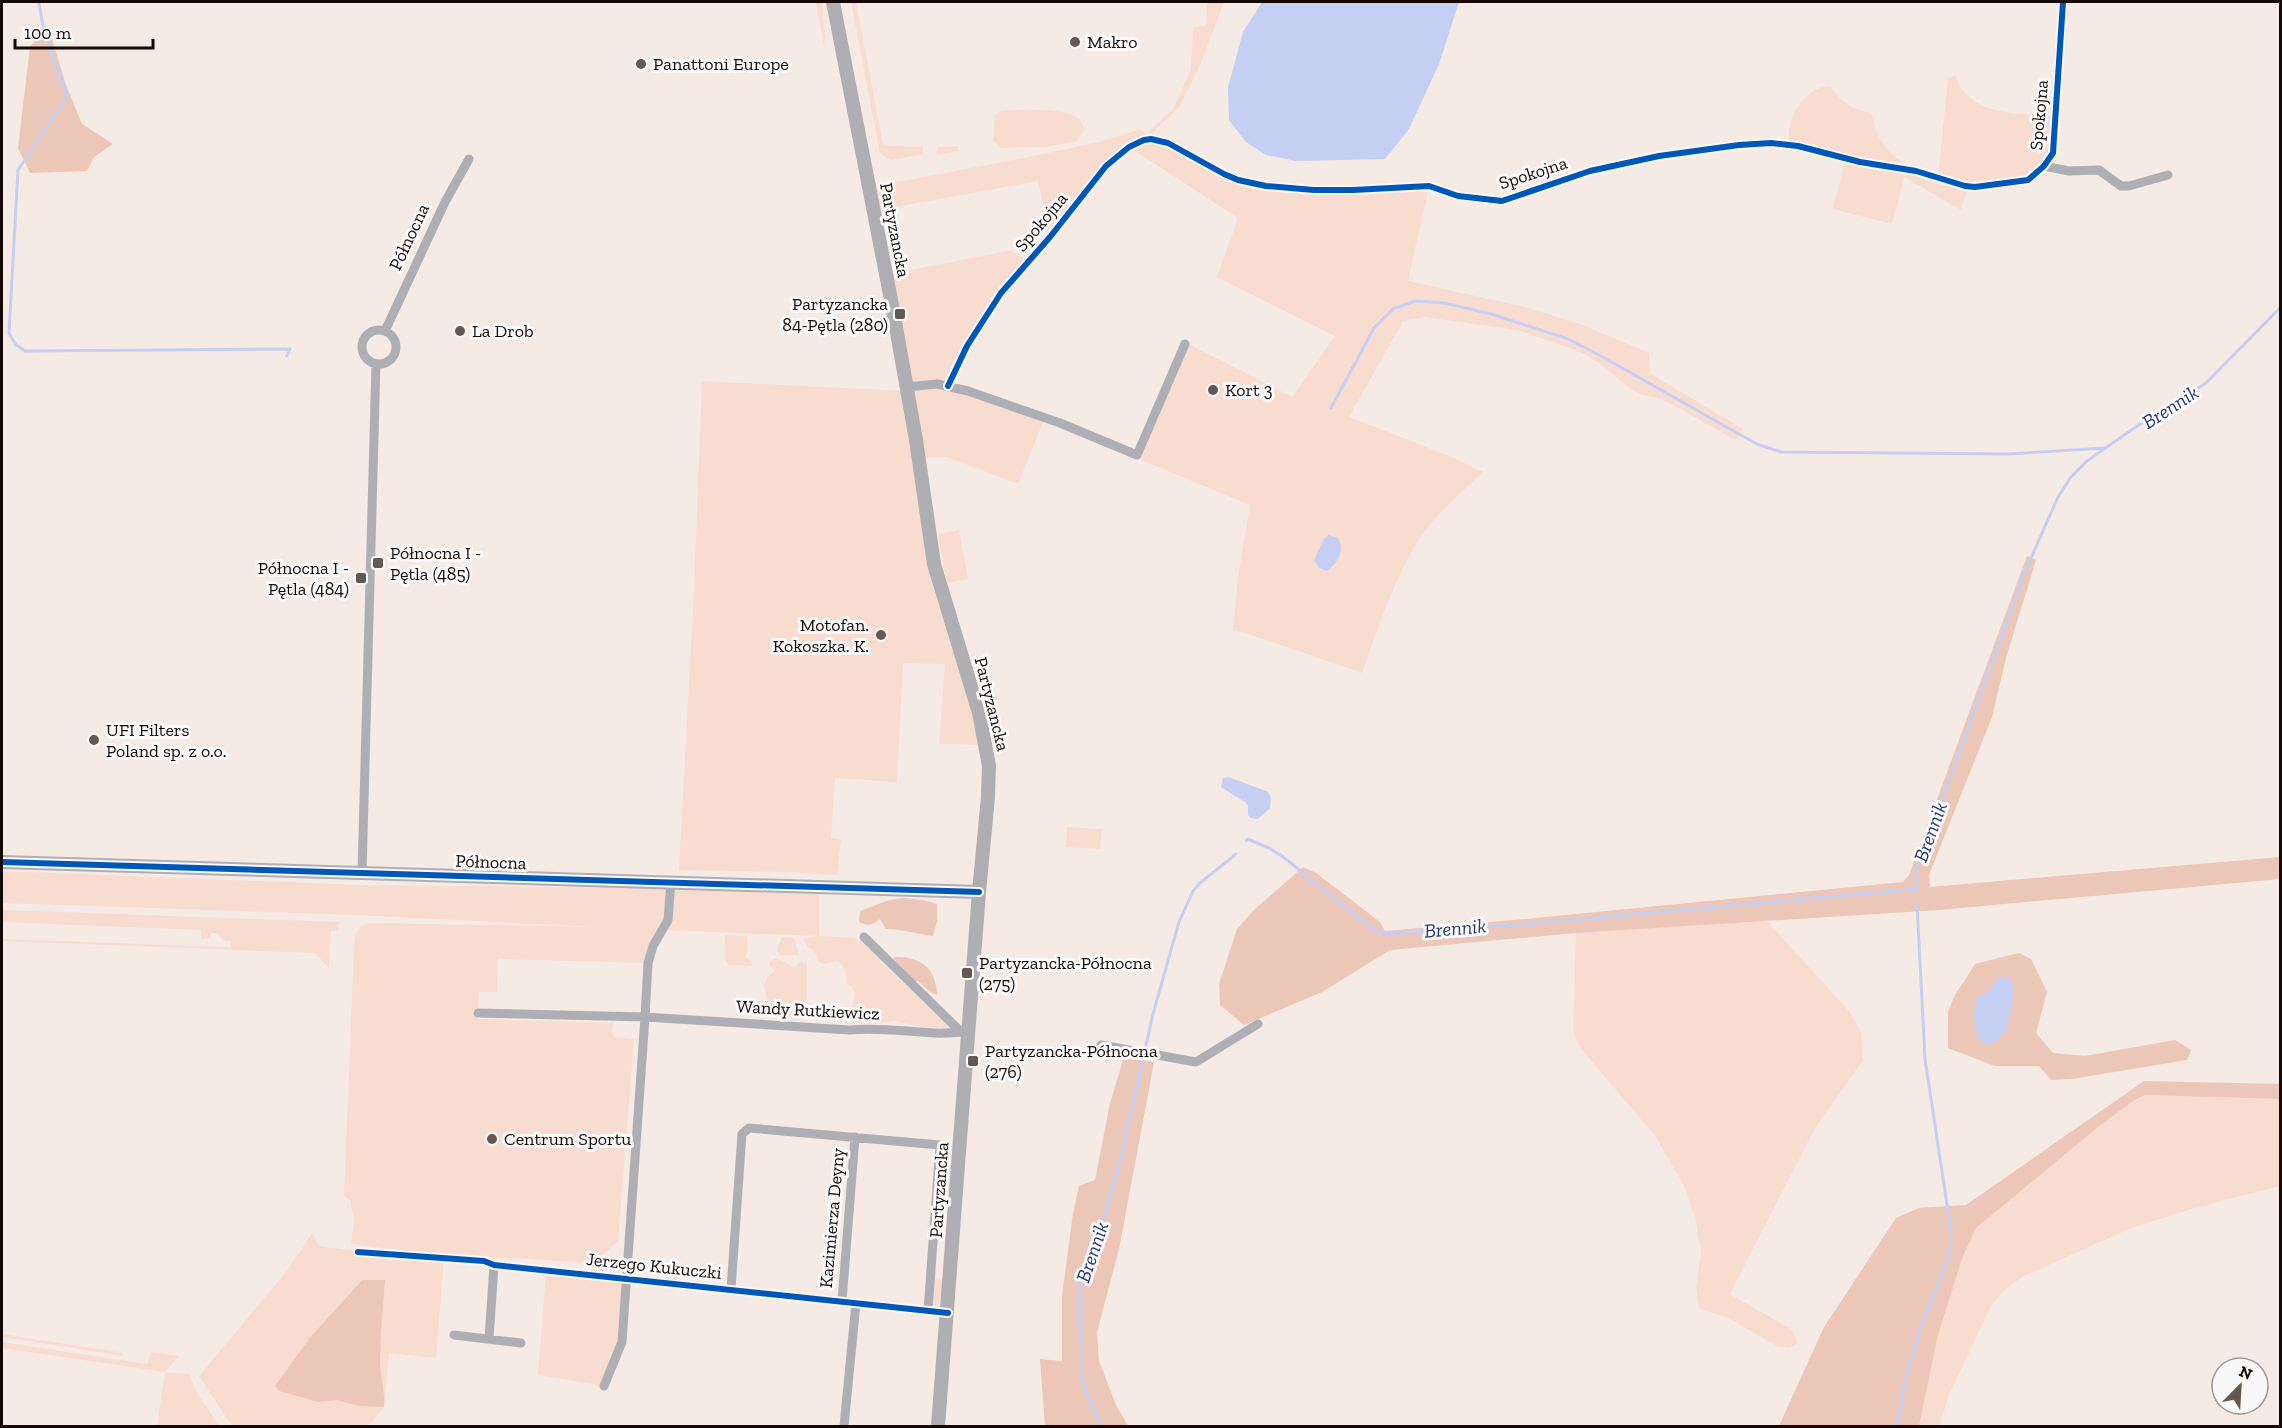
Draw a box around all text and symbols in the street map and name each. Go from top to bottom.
scale bar [15,12,153,50]
text: 100 m [24,22,72,44]
place label: Makro [1087,31,1138,53]
marker: Makro [1068,35,1082,49]
place label: Panattoni Europe [653,53,789,75]
marker: Panattoni Europe [634,57,648,71]
street label: Spokojna [2025,79,2053,151]
street label: Spokojna [1496,152,1570,194]
street label: Partyzancka [875,181,915,280]
street label: Spokojna [1010,188,1072,256]
street label: Północna [384,200,434,274]
place label: Partyzancka 84-Pętla (280) [782,293,888,336]
marker: Partyzancka 84-Pętla (280) [893,307,907,321]
place label: La Drob [472,320,534,342]
marker: La Drob [453,324,467,338]
place label: Kort 3 [1225,379,1273,401]
water label: Brennik [2137,380,2203,434]
marker: Kort 3 [1206,383,1220,397]
place label: Północna I - Pętla (485) [390,542,481,585]
marker: Północna I - Pętla (485) [371,556,385,570]
place label: Północna I - Pętla (484) [258,557,349,600]
marker: Północna I - Pętla (484) [354,571,368,585]
place label: Motofan. Kokoszka. K. [773,614,869,657]
marker: Motofan. Kokoszka. K. [874,628,888,642]
street label: Partyzancka [970,655,1014,754]
place label: UFI Filters Poland sp. z o.o. [106,719,226,762]
marker: UFI Filters Poland sp. z o.o. [87,733,101,747]
water label: Brennik [1908,799,1952,865]
street label: Północna [455,850,527,874]
water label: Brennik [1423,913,1487,943]
place label: Partyzancka-Północna (275) [979,952,1152,995]
marker: Partyzancka-Północna (275) [960,966,974,980]
street label: Wandy Rutkiewicz [736,995,880,1025]
place label: Partyzancka-Północna (276) [985,1040,1158,1083]
marker: Partyzancka-Północna (276) [966,1054,980,1068]
place label: Centrum Sportu [504,1128,631,1150]
marker: Centrum Sportu [485,1132,499,1146]
street label: Partyzancka [925,1141,953,1239]
street label: Kazimierza Deyny [815,1146,849,1289]
water label: Brennik [1071,1219,1113,1285]
street label: Jerzego Kukuczki [585,1248,723,1284]
north arrow [2210,1356,2270,1416]
text: N [2236,1362,2255,1384]

